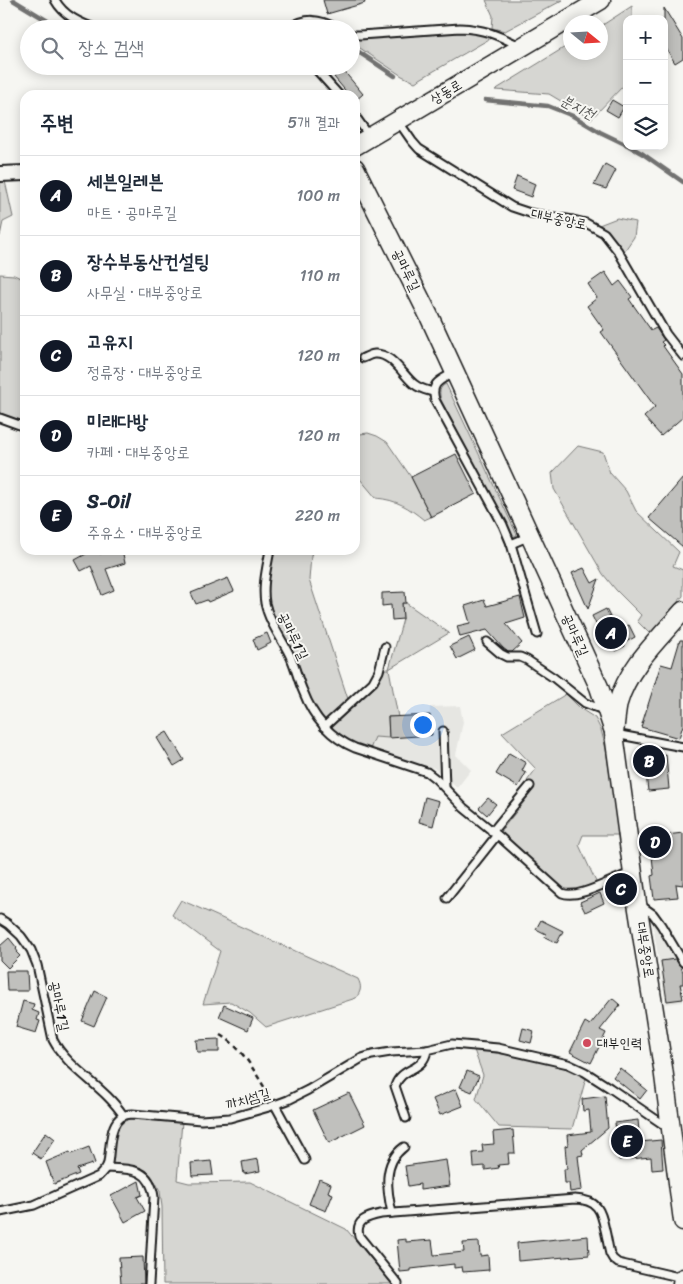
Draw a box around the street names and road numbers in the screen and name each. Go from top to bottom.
street label: 상동로 [425,73,467,111]
street label: 대부중앙로 [529,201,589,237]
street label: 공마루길 [385,244,427,296]
street label: 공마루1길 [271,608,316,665]
street label: 공마루길 [554,609,596,661]
street label: 대부중앙로 [628,920,662,980]
street label: 공마루1길 [41,978,77,1034]
street label: 까치섬길 [223,1081,274,1117]

